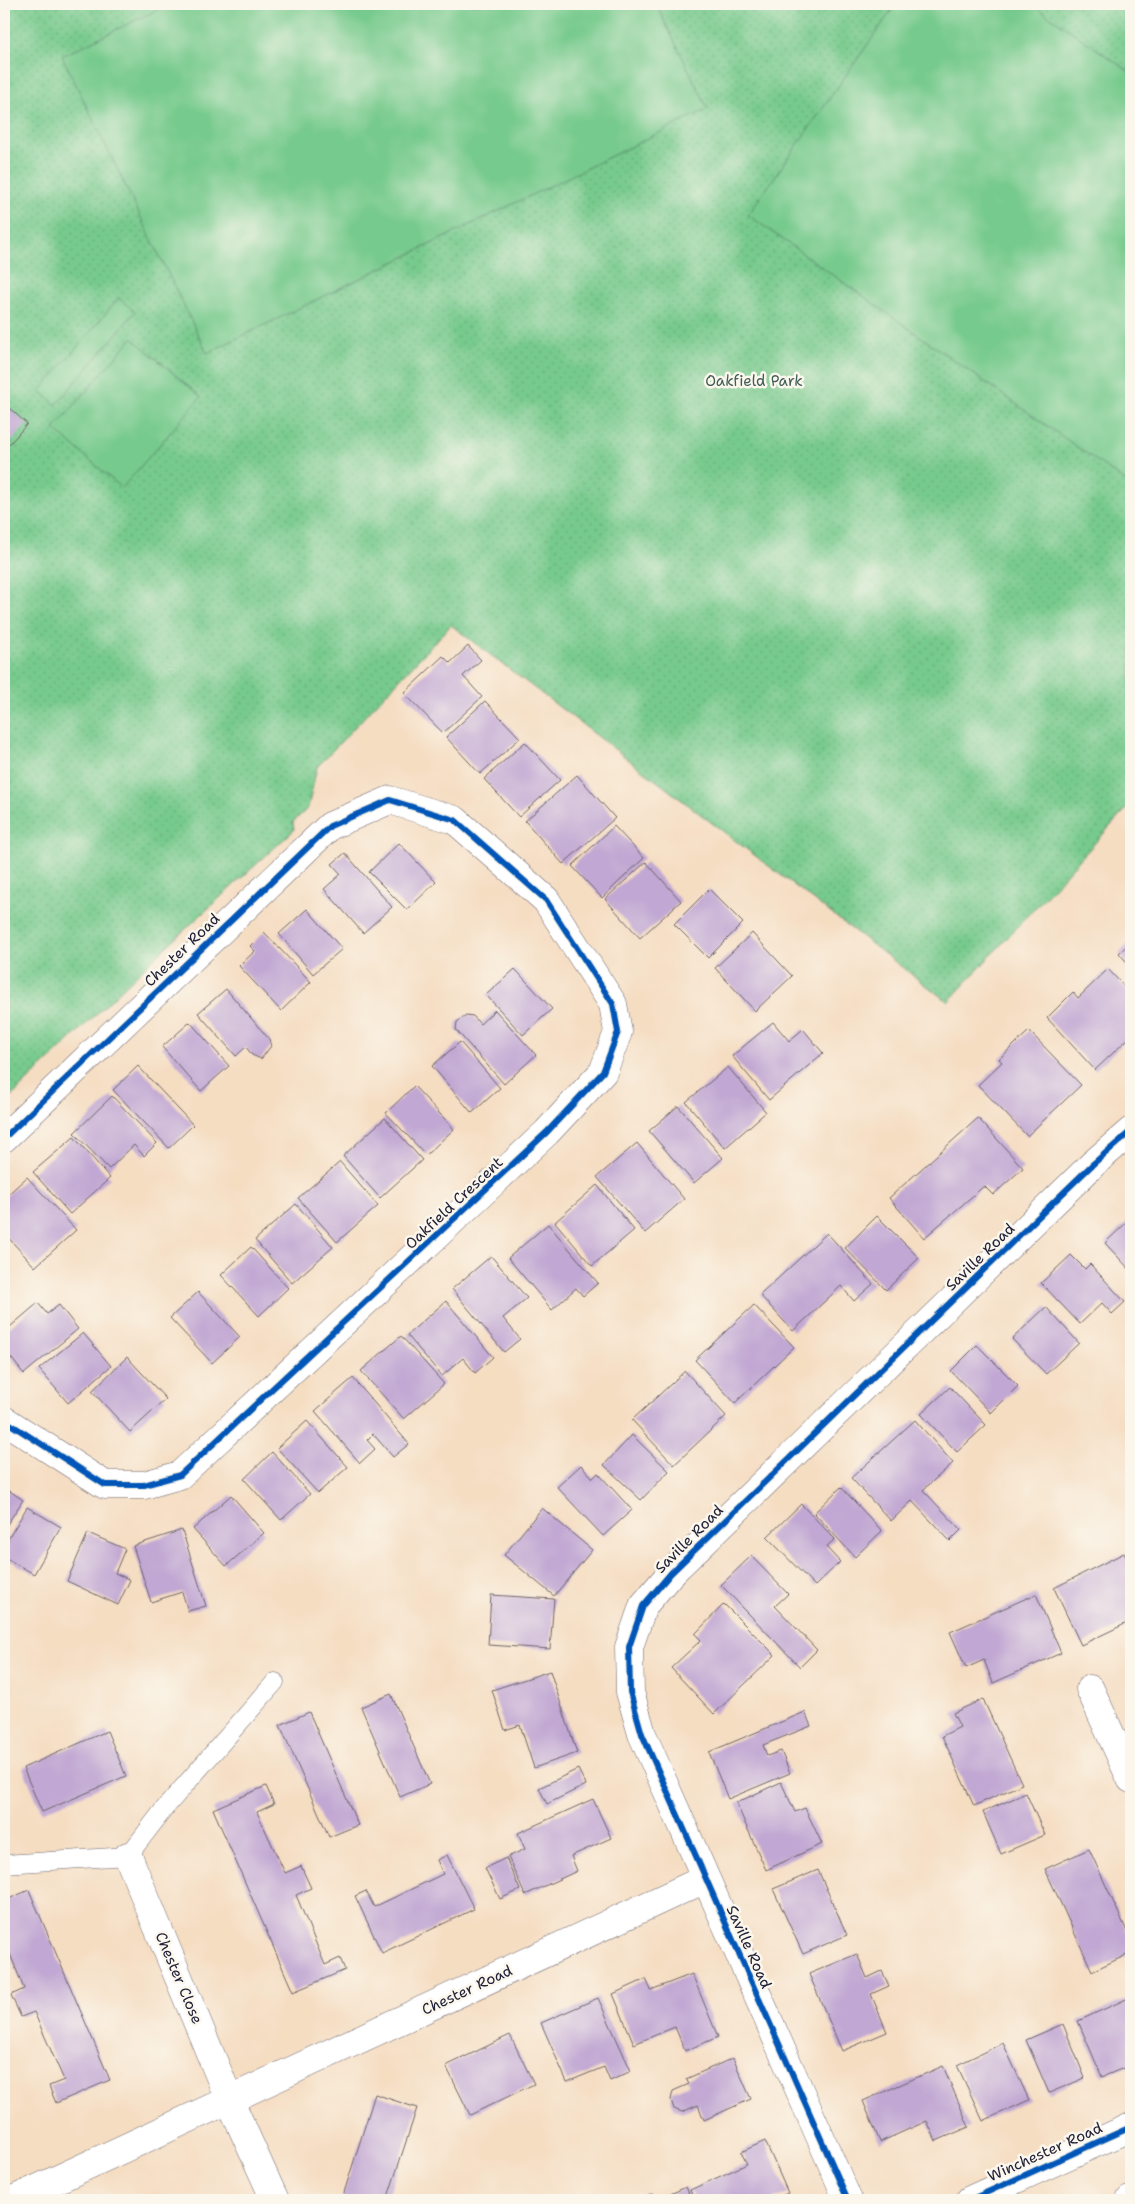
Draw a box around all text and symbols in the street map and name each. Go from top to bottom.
park label: Oakfield Park [705,371,803,391]
street label: Chester Road [140,909,224,991]
street label: Oakfield Crescent [401,1152,507,1254]
street label: Saville Road [941,1218,1019,1295]
street label: Saville Road [650,1500,728,1578]
street label: Saville Road [722,1902,776,1992]
street label: Chester Close [151,1929,207,2027]
street label: Chester Road [418,1960,516,2020]
street label: Winchester Road [984,2118,1106,2186]

